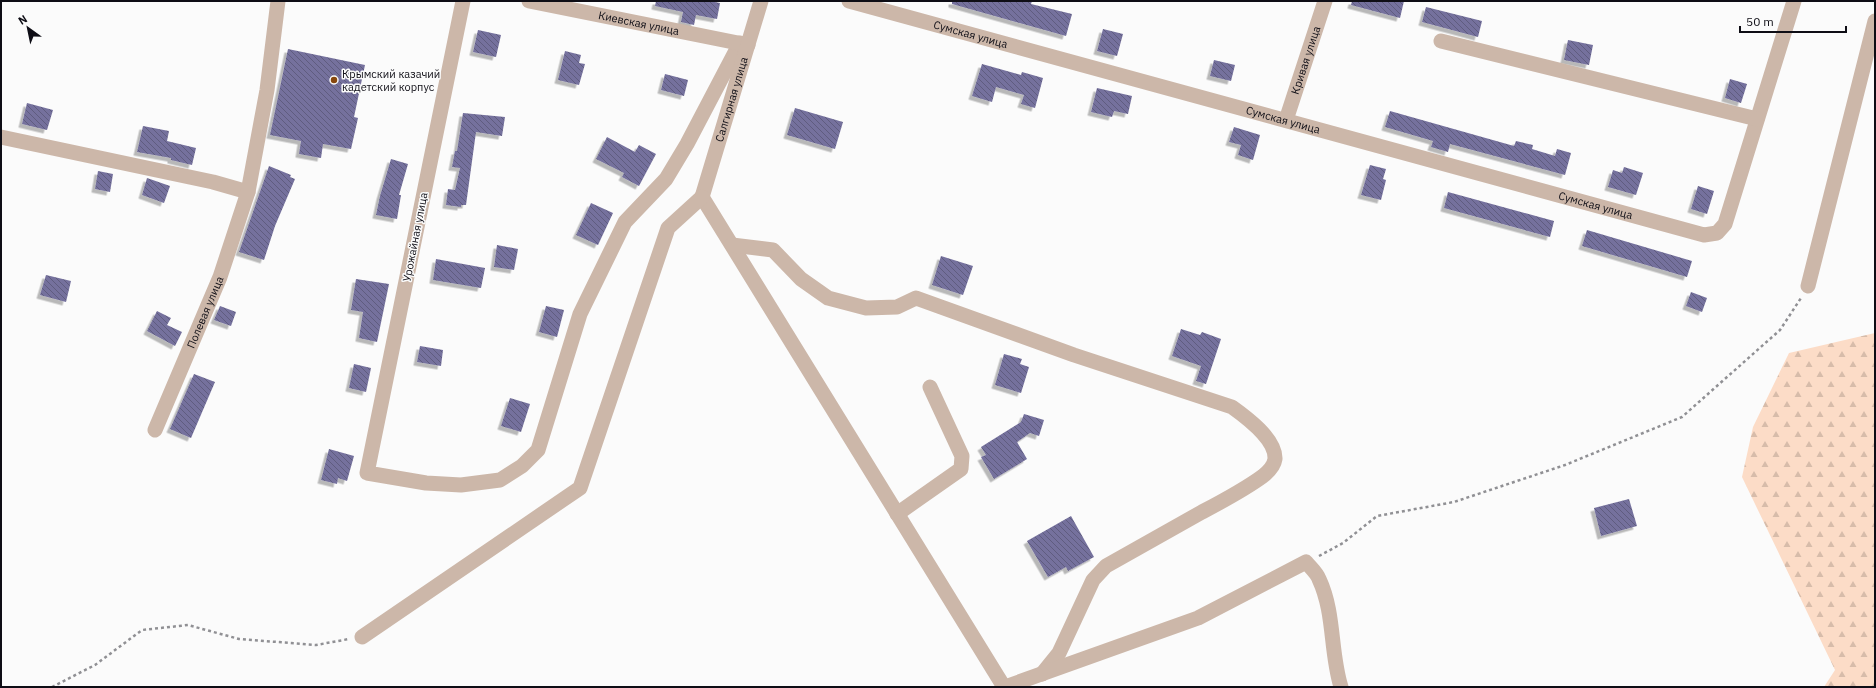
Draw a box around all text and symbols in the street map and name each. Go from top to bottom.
north arrow [8,8,48,48]
street label: Киевская улица [597,8,681,38]
scale bar [1740,8,1846,34]
text: N [15,12,30,28]
text: 50 m [1746,14,1774,29]
street label: Сумская улица [932,17,1009,51]
street label: Кривая улица [1288,24,1323,96]
street label: Салгирная улица [712,55,751,144]
place label: Крымский казачий кадетский корпус [342,67,440,94]
marker: Крымский казачий кадетский корпус [329,75,339,85]
street label: Сумская улица [1244,103,1322,137]
street label: Сумская улица [1557,188,1634,222]
street label: Урожайная улица [399,191,431,283]
street label: Полевая улица [184,274,227,350]

